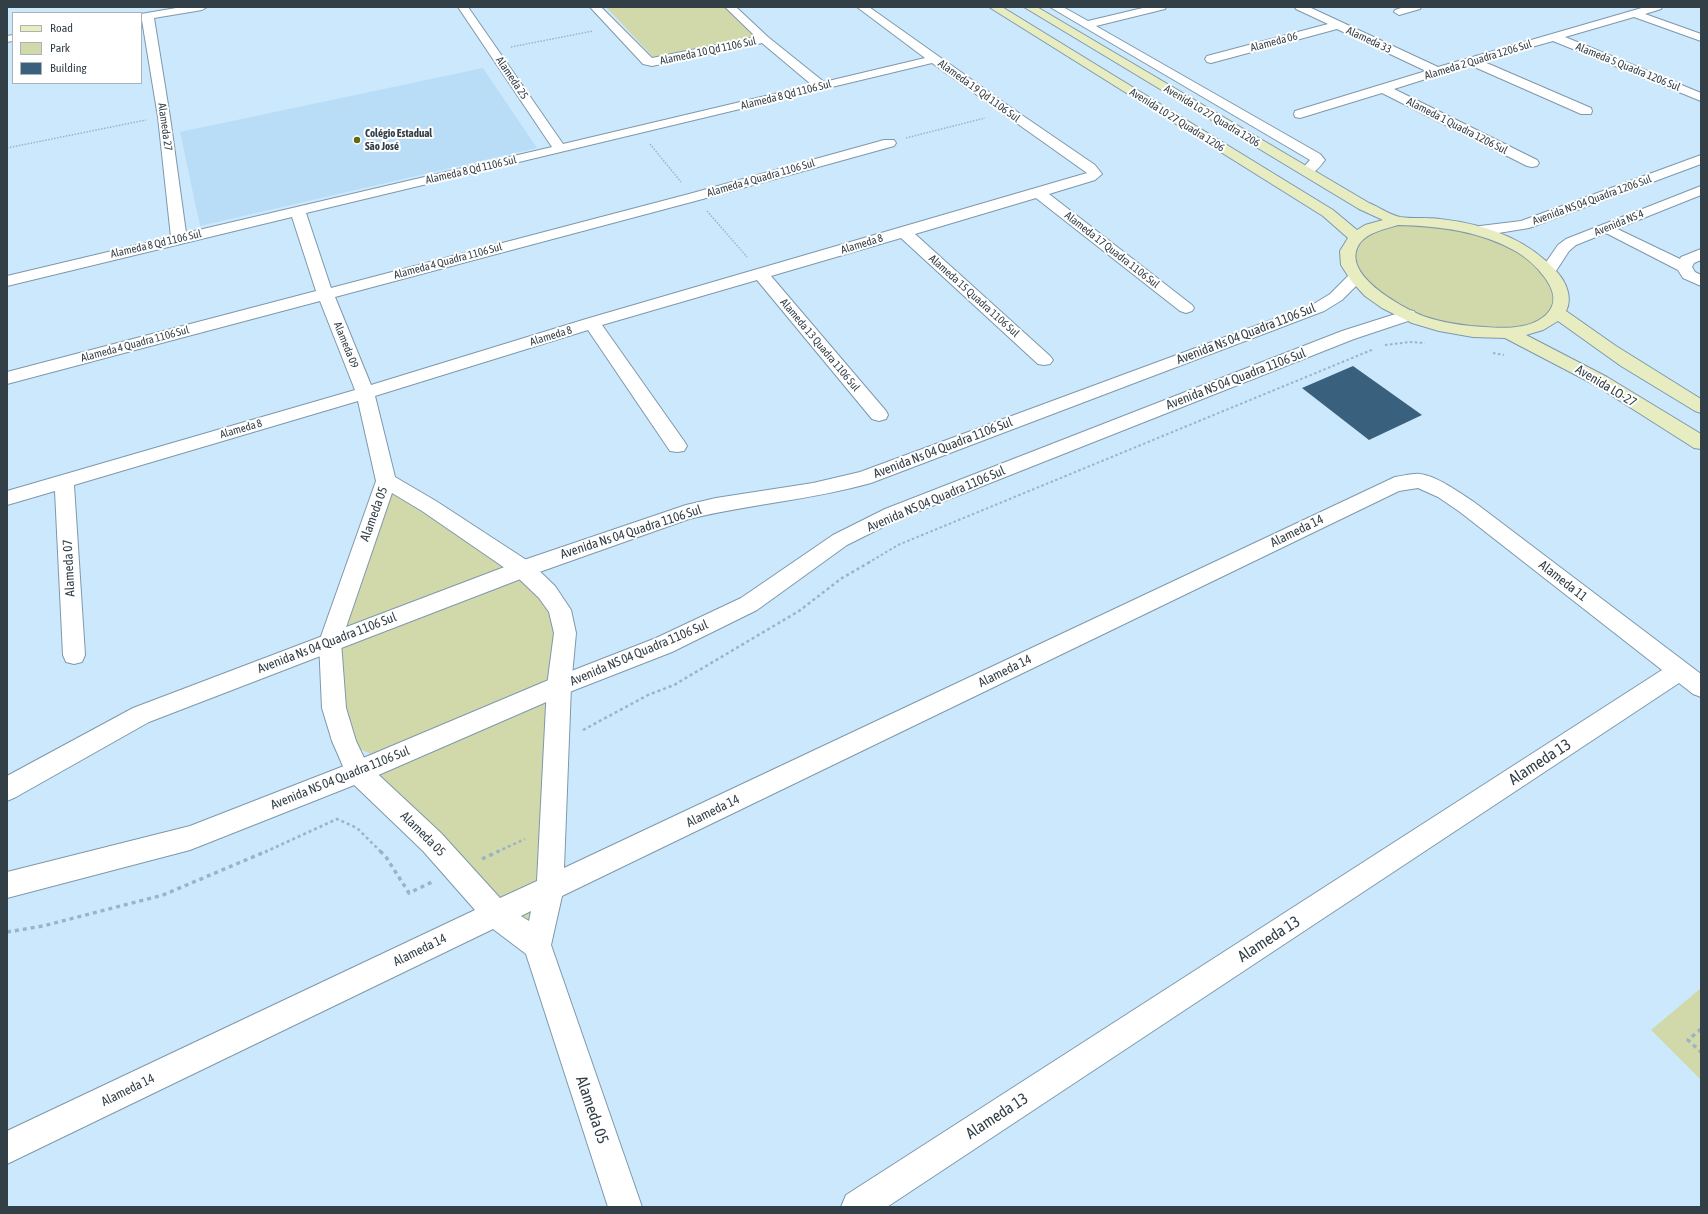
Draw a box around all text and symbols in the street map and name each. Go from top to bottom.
legend [12,12,142,84]
text: Road [50,21,73,35]
street label: Alameda 33 [1344,24,1394,56]
street label: Alameda 06 [1249,29,1299,55]
street label: Alameda 10 Qd 1106 Sul [659,34,757,68]
street label: Alameda 2 Quadra 1206 Sul [1423,37,1533,83]
street label: Alameda 5 Quadra 1206 Sul [1574,40,1682,94]
text: Park [50,41,70,55]
street label: Alameda 25 [493,54,531,102]
street label: Alameda 19 Qd 1106 Sul [935,57,1023,125]
text: Building [50,61,87,75]
street label: Alameda 8 Qd 1106 Sul [739,77,833,113]
street label: Avenida Lo 27 Quadra 1206 [1162,82,1262,150]
street label: Avenida L0 27 Quadra 1206 [1127,85,1227,155]
street label: Alameda 1 Quadra 1206 Sul [1404,95,1510,157]
street label: Alameda 27 [155,102,175,152]
place label: Colégio Estadual São José [365,127,432,153]
marker: Colégio Estadual São José [352,135,362,145]
street label: Alameda 8 Qd 1106 Sul [424,153,518,187]
street label: Alameda 4 Quadra 1106 Sul [706,156,816,200]
street label: Avenida NS 04 Quadra 1206 Sul [1531,172,1653,228]
street label: Avenida NS 4 [1592,207,1646,239]
street label: Alameda 17 Quadra 1106 Sul [1062,209,1162,291]
street label: Alameda 8 Qd 1106 Sul [109,227,203,261]
street label: Alameda 8 [839,231,885,257]
street label: Alameda 4 Quadra 1106 Sul [392,240,504,282]
street label: Alameda 15 Quadra 1106 Sul [926,252,1022,340]
street label: Alameda 13 Quadra 1106 Sul [777,296,863,394]
street label: Avenida Ns 04 Quadra 1106 Sul [1174,300,1318,368]
street label: Alameda 09 [331,320,361,370]
street label: Alameda 4 Quadra 1106 Sul [79,323,191,365]
street label: Alameda 8 [528,323,574,349]
street label: Avenida NS 04 Quadra 1106 Sul [1164,345,1308,413]
street label: Avenida LO-27 [1573,362,1639,410]
street label: Avenida Ns 04 Quadra 1106 Sul [871,414,1015,482]
street label: Alameda 8 [218,417,264,441]
street label: Avenida NS 04 Quadra 1106 Sul [865,463,1007,535]
street label: Alameda 05 [357,484,391,544]
street label: Avenida Ns 04 Quadra 1106 Sul [558,502,704,562]
street label: Alameda 14 [1268,511,1326,551]
street label: Alameda 07 [60,539,78,597]
street label: Alameda 11 [1536,557,1590,605]
street label: Avenida Ns 04 Quadra 1106 Sul [255,609,399,677]
street label: Avenida NS 04 Quadra 1106 Sul [568,617,710,689]
street label: Alameda 14 [976,651,1034,691]
street label: Alameda 13 [1505,735,1575,789]
street label: Avenida NS 04 Quadra 1106 Sul [268,743,412,813]
street label: Alameda 14 [684,791,742,831]
street label: Alameda 05 [397,808,449,860]
street label: Alameda 13 [1234,912,1304,966]
street label: Alameda 14 [391,930,449,970]
street label: Alameda 14 [99,1070,157,1110]
street label: Alameda 05 [571,1074,613,1146]
street label: Alameda 13 [962,1089,1032,1143]

